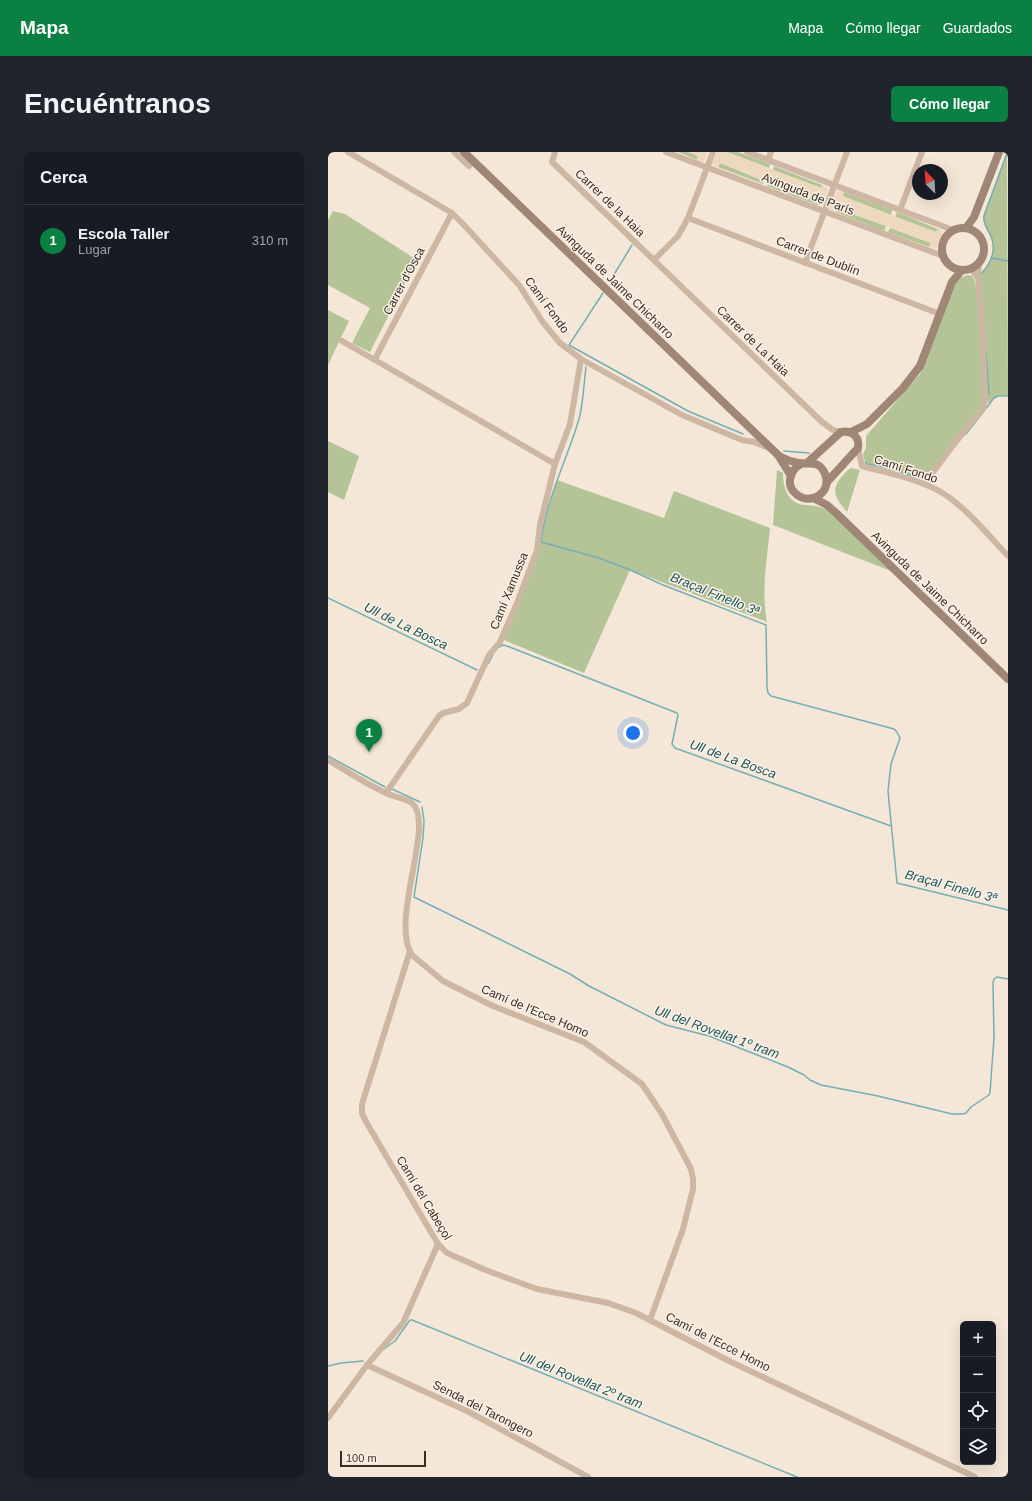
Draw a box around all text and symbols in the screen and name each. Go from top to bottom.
text: Mapa [20,17,69,38]
text: Mapa [788,20,823,36]
text: Cómo llegar [845,20,921,36]
text: Guardados [943,20,1012,36]
button: Cómo llegar [891,86,1008,122]
text: Encuéntranos [24,88,211,119]
north arrow [912,164,948,200]
street label: Carrer de la Haia [572,166,648,240]
text: Cerca [40,168,87,187]
street label: Avinguda de París [760,170,856,218]
street label: Avinguda de Jaime Chicharro [554,222,677,342]
text: Escola Taller [78,225,169,242]
text: 1 [49,233,57,248]
text: 310 m [252,233,288,248]
street label: Carrer de Dublín [774,234,862,278]
text: Lugar [78,242,111,257]
street label: Carrer d'Osca [380,245,428,317]
street label: Camí Fondo [522,274,572,336]
street label: Carrer de La Haia [714,303,792,379]
street label: Camí Fondo [872,452,940,486]
street label: Avinguda de Jaime Chicharro [869,528,992,648]
street label: Camí Xamussa [487,550,531,632]
water label: Braçal Finello 3ª [668,569,763,619]
water label: Ull de La Bosca [362,599,450,653]
pin: 1 [356,719,382,752]
your location [623,723,643,743]
water label: Ull de La Bosca [688,736,778,782]
water label: Braçal Finello 3ª [903,867,1000,906]
street label: Camí de l'Ecce Homo [479,982,591,1040]
water label: Ull del Rovellat 1º tram [652,1002,782,1062]
street label: Camí del Cabeçol [393,1154,455,1242]
street label: Camí de l'Ecce Homo [663,1310,773,1375]
map controls [960,1321,996,1465]
button: + [960,1321,996,1357]
water label: Ull del Rovellat 2º tram [517,1348,645,1412]
button: − [960,1357,996,1393]
street label: Senda del Tarongero [430,1378,536,1441]
button: locate [960,1393,996,1429]
button: layers [960,1429,996,1465]
scale bar [340,1449,426,1468]
text: 100 m [346,1452,377,1464]

